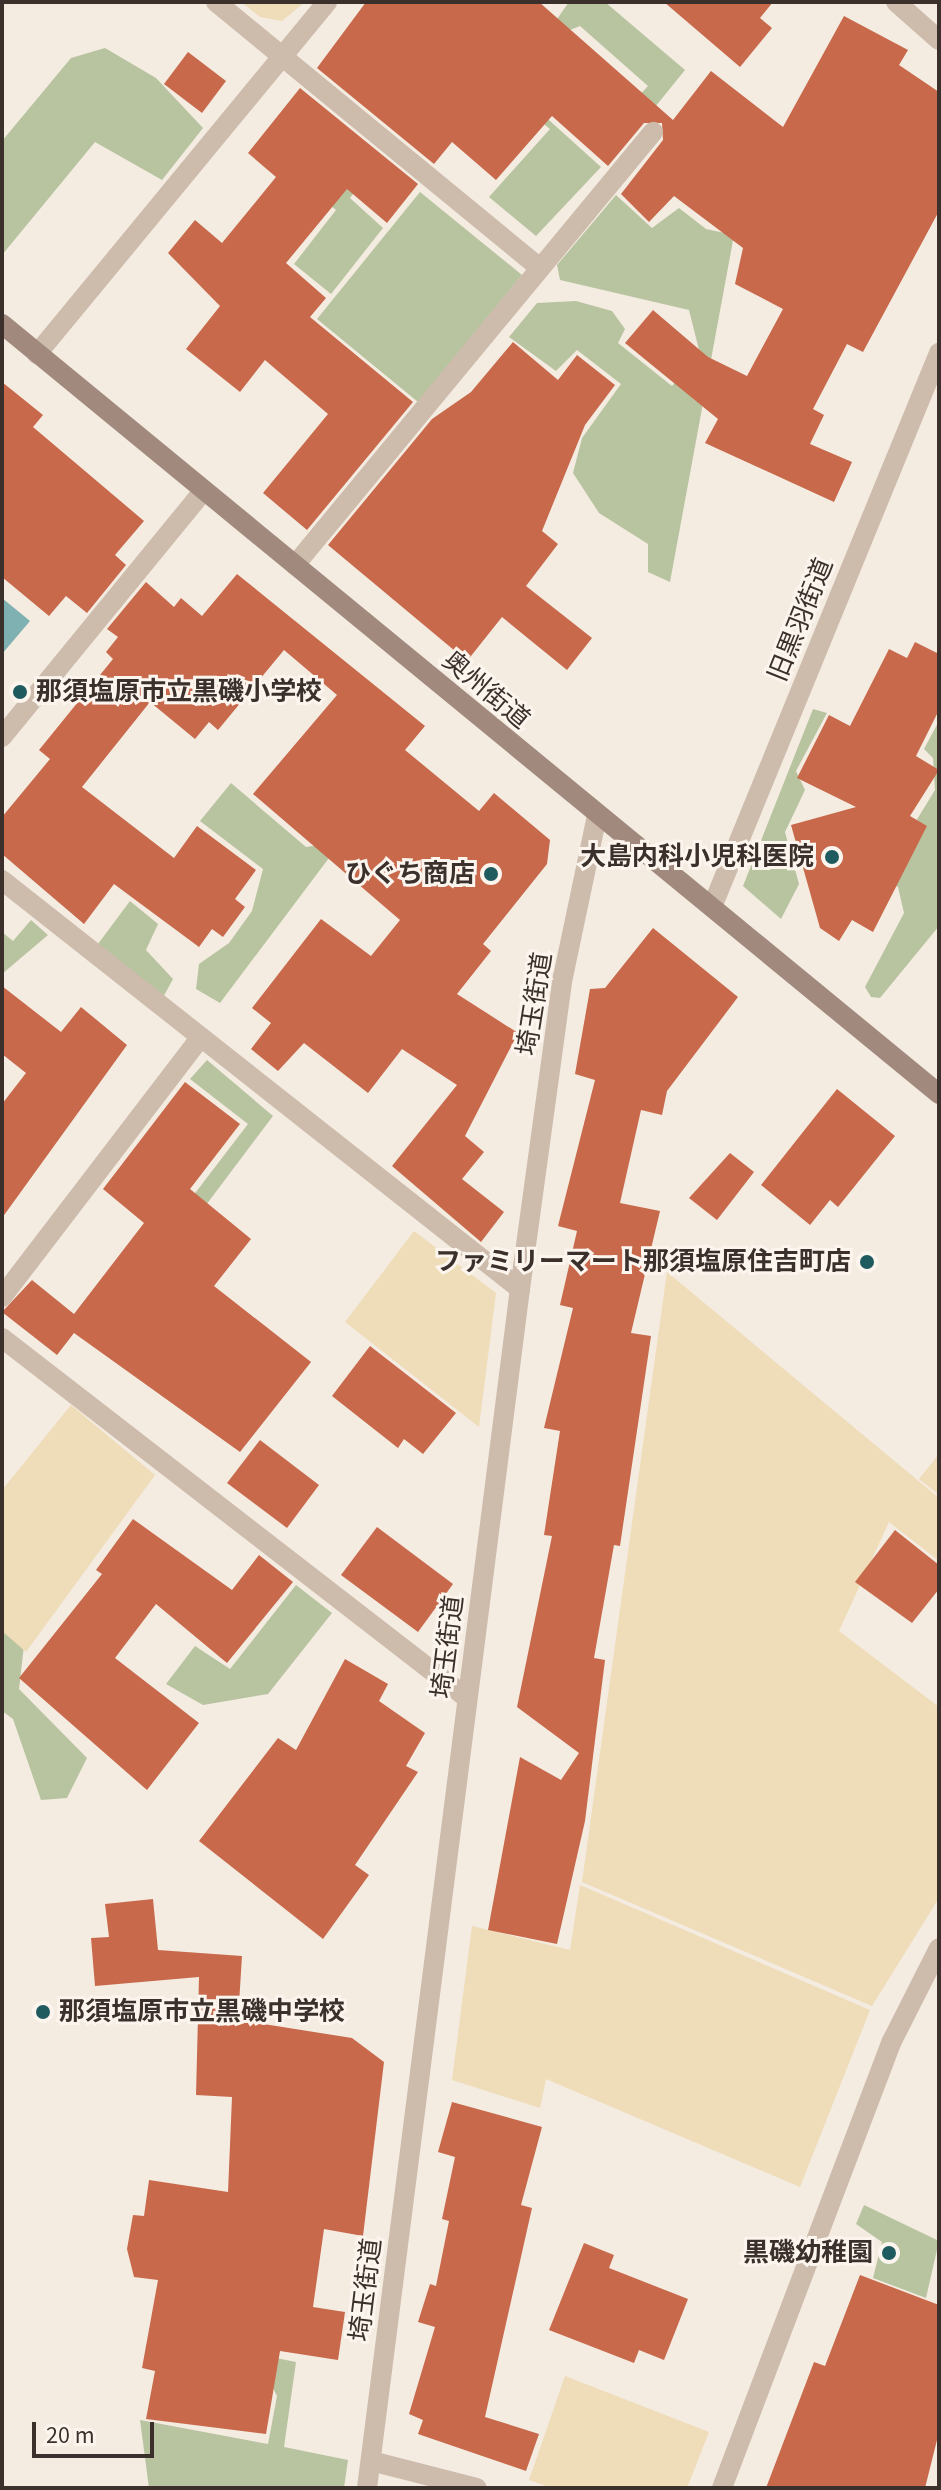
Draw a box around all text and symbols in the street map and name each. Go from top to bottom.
street label: 旧黒羽街道 [762,554,840,686]
street label: 奥州街道 [436,645,536,735]
place label: 那須塩原市立黒磯小学校 [36,676,322,708]
marker: 那須塩原市立黒磯小学校 [11,683,29,701]
place label: 大島内科小児科医院 [580,841,814,873]
marker: 大島内科小児科医院 [821,846,843,868]
place label: ひぐち商店 [345,858,475,890]
marker: ひぐち商店 [482,865,500,883]
street label: 埼玉街道 [511,950,559,1058]
place label: ファミリーマート那須塩原住吉町店 [435,1246,851,1278]
marker: ファミリーマート那須塩原住吉町店 [858,1253,876,1271]
street label: 埼玉街道 [426,1593,470,1701]
place label: 那須塩原市立黒磯中学校 [59,1996,345,2028]
marker: 那須塩原市立黒磯中学校 [34,2003,52,2021]
street label: 埼玉街道 [344,2236,388,2344]
place label: 黒磯幼稚園 [743,2237,873,2269]
marker: 黒磯幼稚園 [880,2244,898,2262]
scale bar [36,2406,158,2456]
text: 20 m [46,2418,95,2453]

